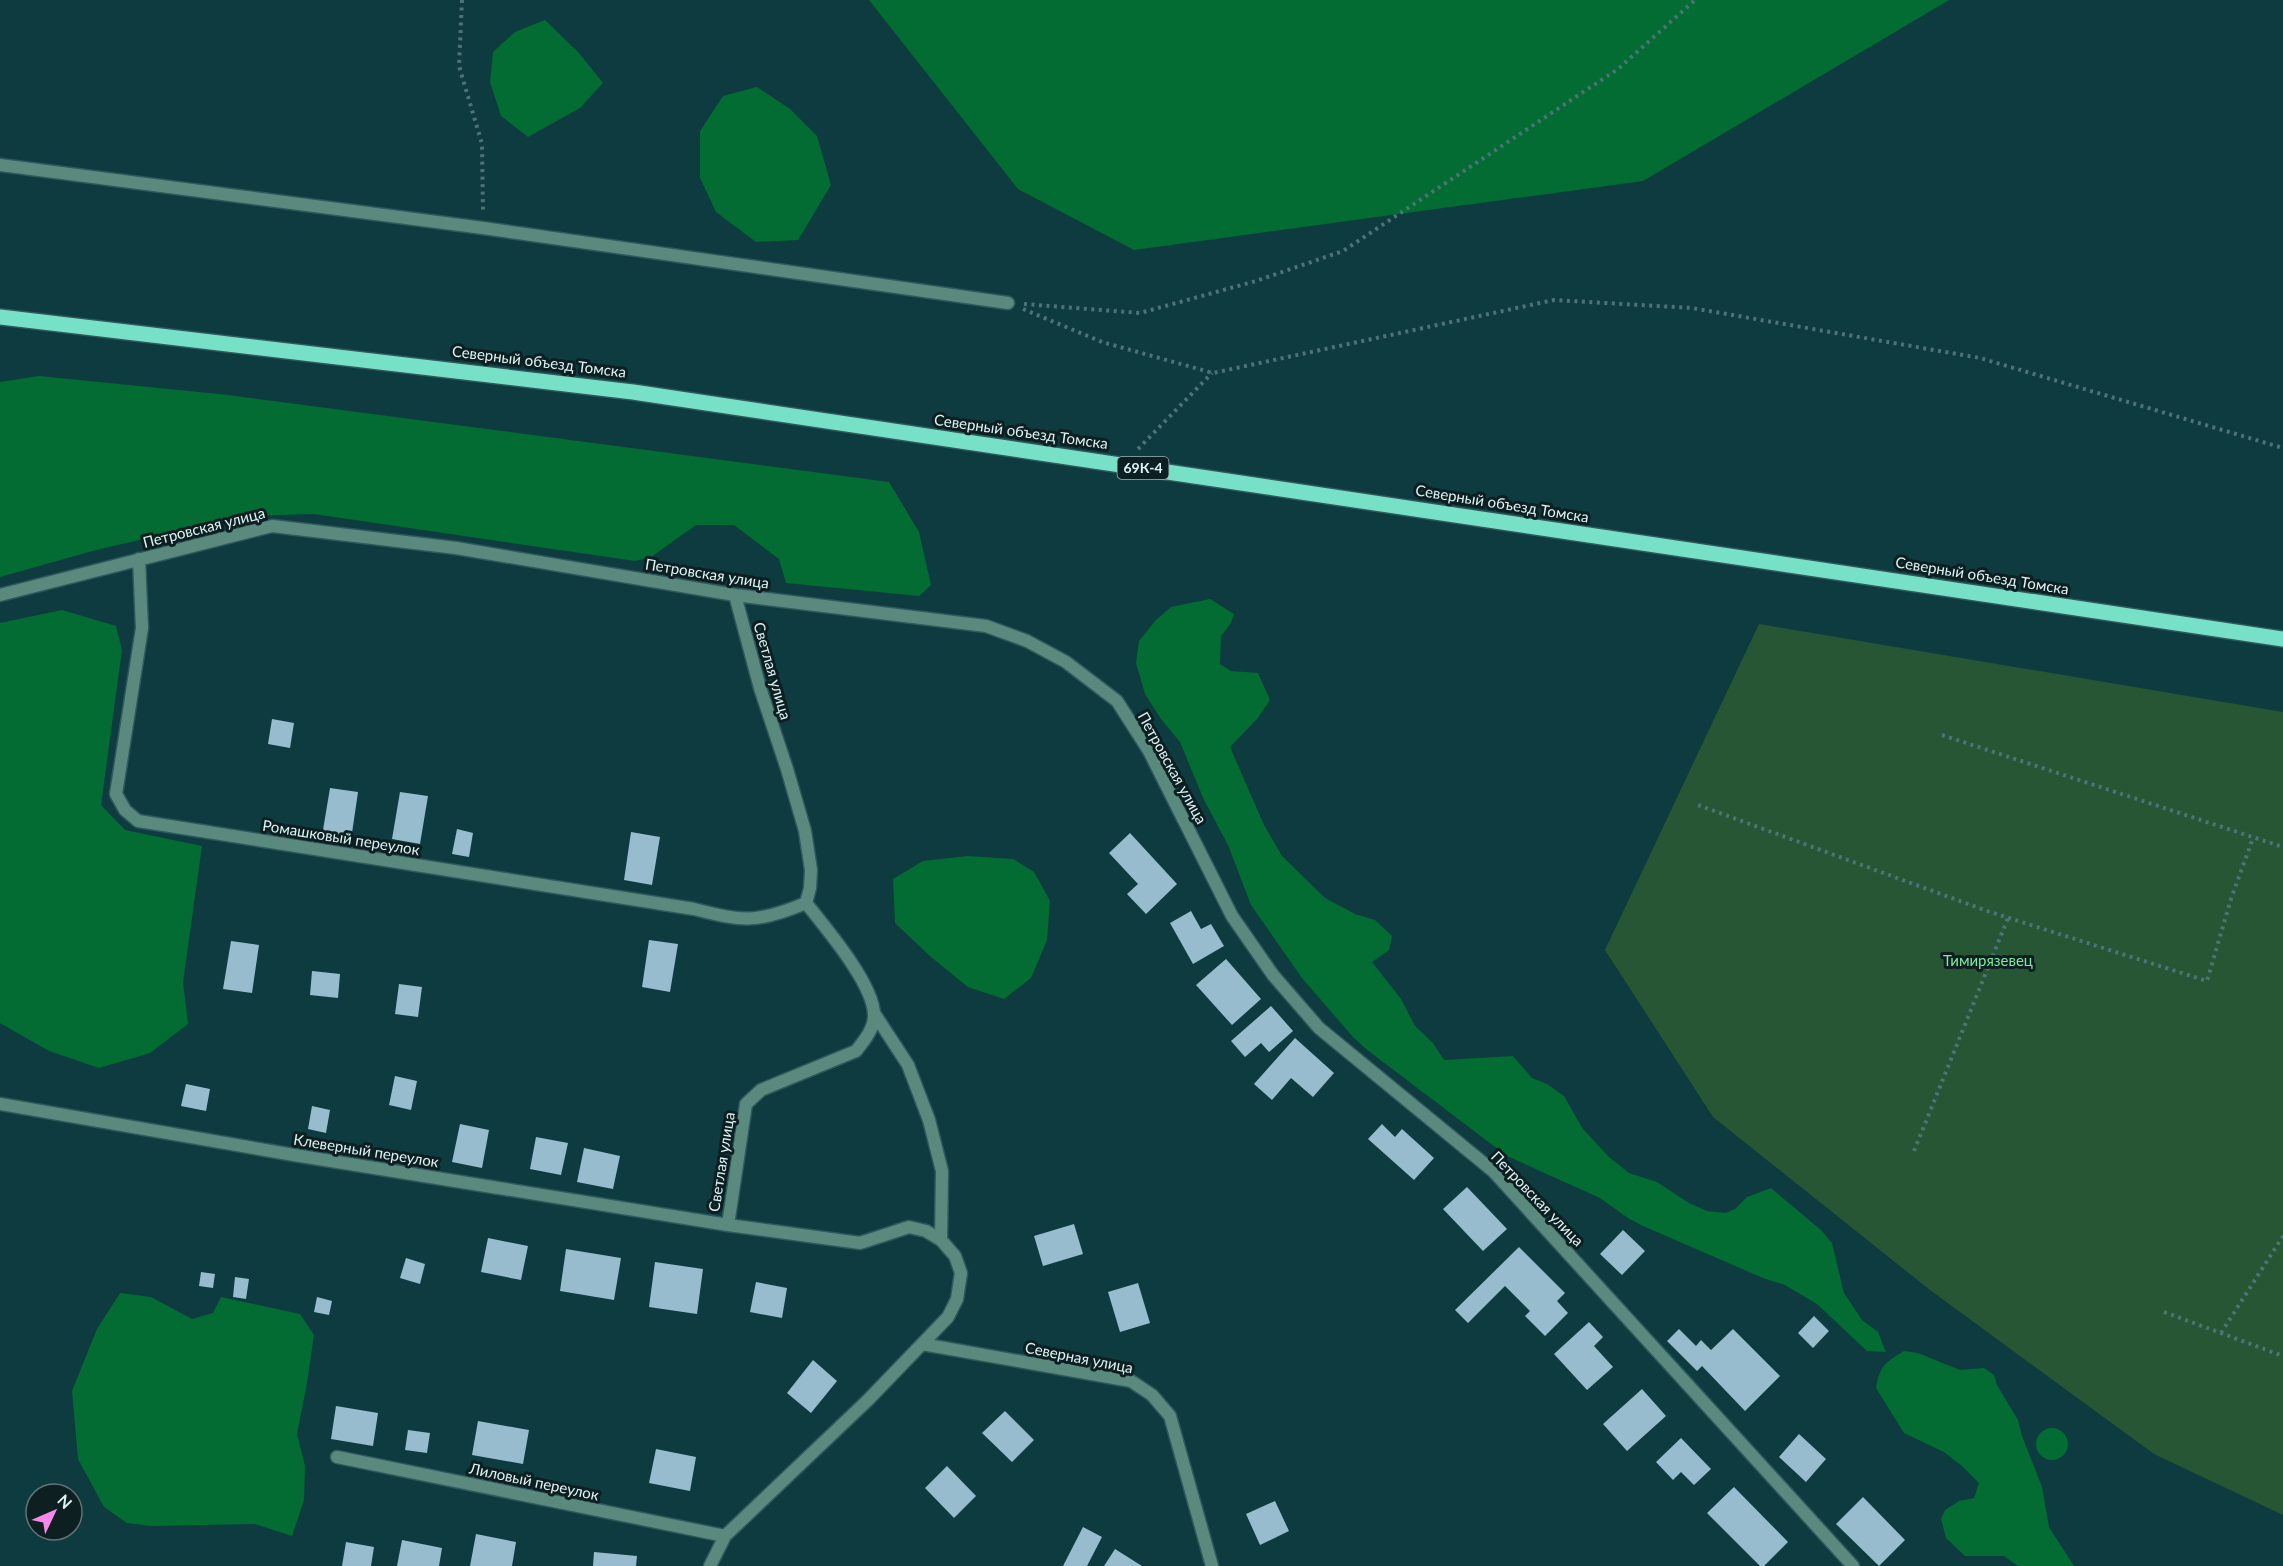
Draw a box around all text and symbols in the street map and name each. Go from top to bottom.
street label: Северный объезд Томска [451,341,627,381]
street label: Северный объезд Томска [933,410,1109,452]
road number: 69К-4 [1118,457,1168,479]
street label: Северный объезд Томска [1414,480,1590,526]
street label: Петровская улица [141,503,267,551]
street label: Северный объезд Томска [1894,552,2070,598]
street label: Петровская улица [644,554,770,592]
street label: Светлая улица [750,620,795,722]
street label: Петровская улица [1135,708,1211,827]
street label: Ромашковый переулок [261,816,421,858]
park label: Тимирязевец [1943,951,2033,969]
street label: Светлая улица [704,1111,738,1213]
street label: Клеверный переулок [292,1130,440,1170]
street label: Петровская улица [1488,1147,1588,1250]
street label: Северная улица [1024,1338,1135,1376]
street label: Лиловый переулок [467,1458,601,1504]
north arrow [24,1482,84,1542]
text: N [54,1490,76,1512]

